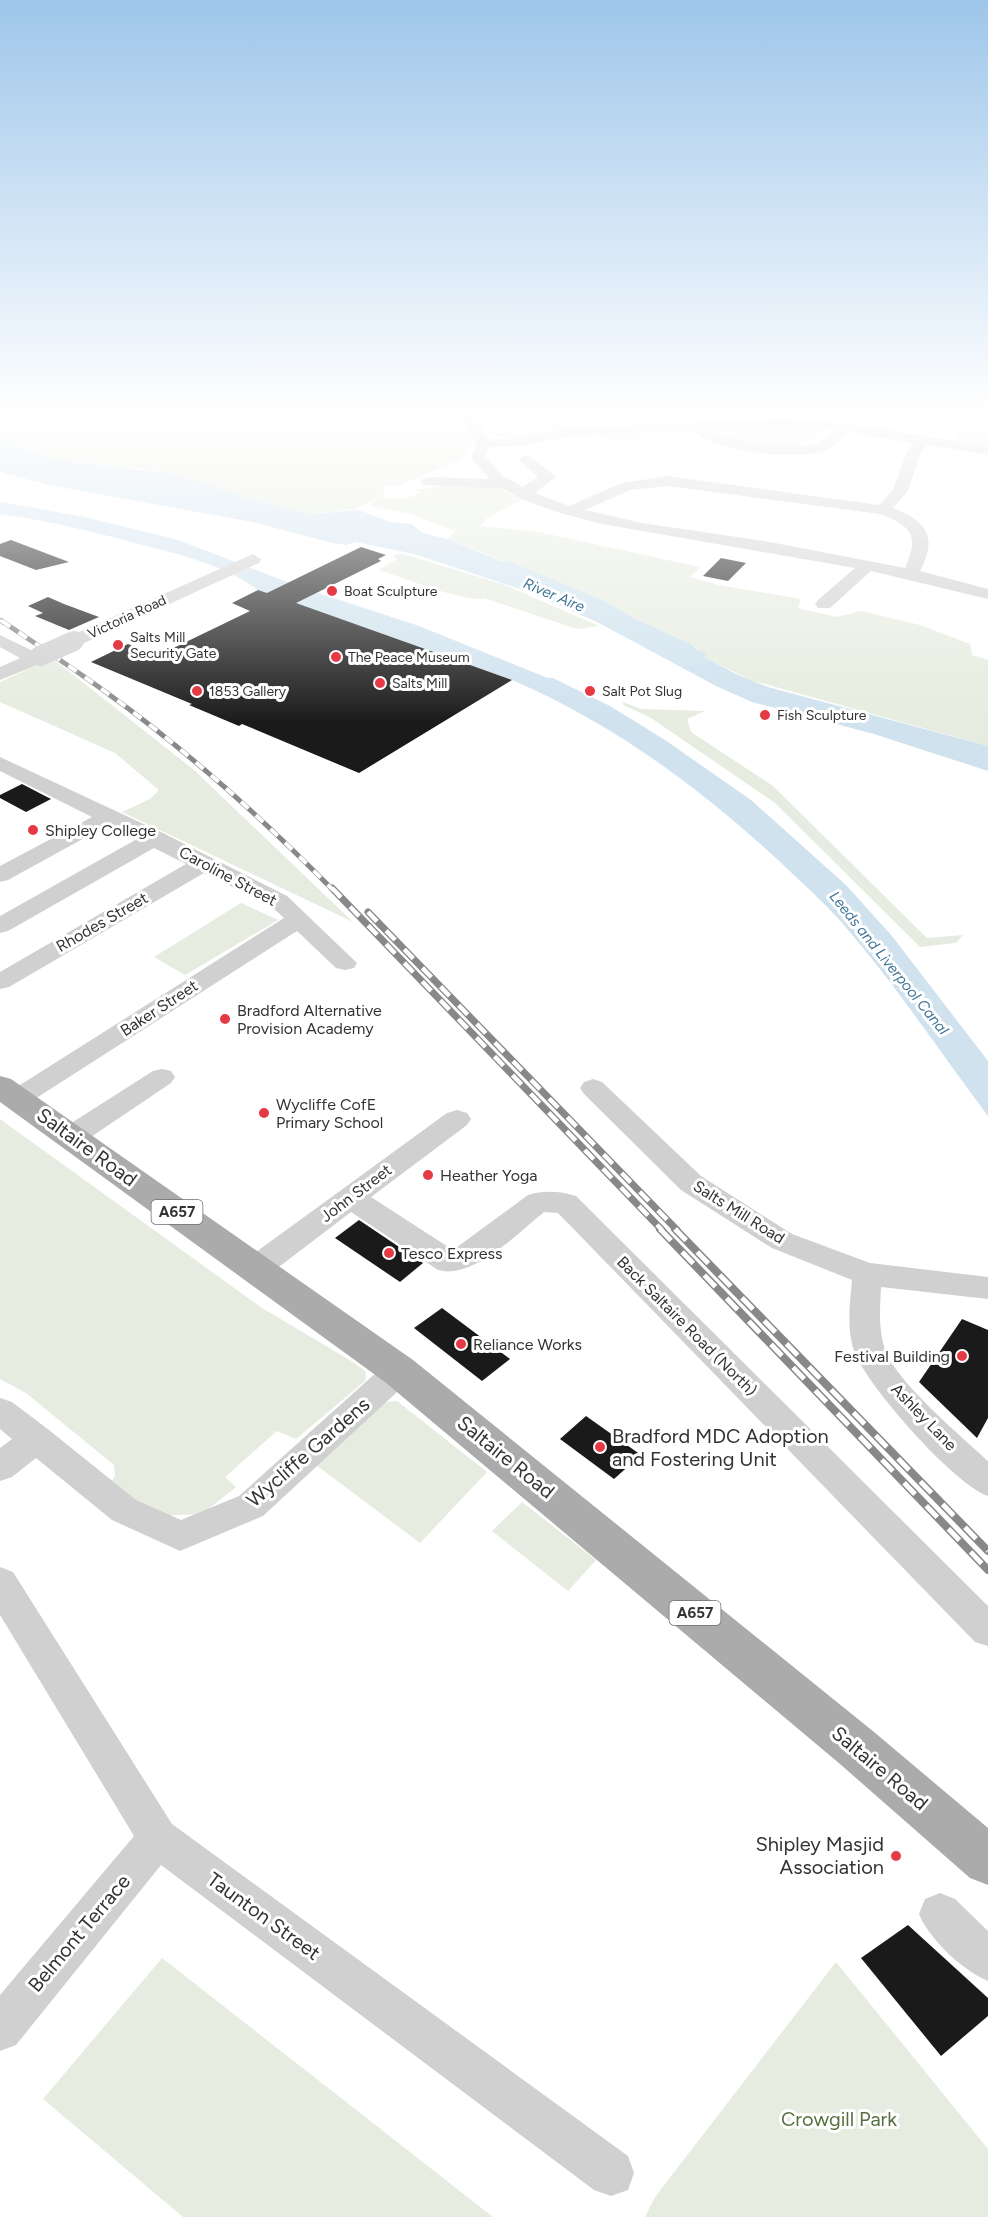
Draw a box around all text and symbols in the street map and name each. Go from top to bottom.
water label: River Aire [521,574,587,616]
place label: Boat Sculpture [344,583,438,600]
marker: Boat Sculpture [325,584,339,598]
street label: Victoria Road [85,591,169,643]
place label: Salts Mill Security Gate [130,629,217,662]
marker: Salts Mill Security Gate [111,638,125,652]
place label: The Peace Museum [348,649,470,666]
marker: The Peace Museum [329,650,343,664]
place label: Salts Mill [392,675,447,692]
marker: Salts Mill [373,676,387,690]
place label: 1853 Gallery [209,683,287,700]
place label: Salt Pot Slug [602,683,682,700]
marker: 1853 Gallery [190,684,204,698]
marker: Salt Pot Slug [583,684,597,698]
place label: Fish Sculpture [777,707,867,724]
marker: Fish Sculpture [758,708,772,722]
place label: Shipley College [45,821,156,840]
marker: Shipley College [26,823,40,837]
street label: Caroline Street [176,842,280,910]
street label: Rhodes Street [53,888,151,956]
water label: Leeds and Liverpool Canal [826,888,953,1039]
street label: Baker Street [117,976,201,1040]
place label: Bradford Alternative Provision Academy [237,1001,382,1038]
marker: Bradford Alternative Provision Academy [218,1012,232,1026]
place label: Wycliffe CofE Primary School [276,1095,383,1132]
street label: Saltaire Road [32,1103,142,1191]
marker: Wycliffe CofE Primary School [257,1106,271,1120]
street label: John Street [317,1160,395,1226]
place label: Heather Yoga [440,1166,538,1185]
marker: Heather Yoga [421,1168,435,1182]
street label: Salts Mill Road [690,1176,788,1248]
road number: A657 [152,1200,202,1224]
place label: Tesco Express [401,1244,503,1263]
marker: Tesco Express [382,1246,396,1260]
street label: Back Saltaire Road (North) [613,1252,761,1400]
place label: Reliance Works [473,1335,582,1354]
marker: Reliance Works [454,1337,468,1351]
place label: Festival Building [834,1347,950,1366]
marker: Festival Building [955,1349,969,1363]
street label: Ashley Lane [887,1380,961,1455]
street label: Wycliffe Gardens [242,1392,374,1512]
street label: Saltaire Road [453,1411,559,1503]
place label: Bradford MDC Adoption and Fostering Unit [612,1424,829,1471]
marker: Bradford MDC Adoption and Fostering Unit [593,1440,607,1454]
road number: A657 [670,1601,720,1625]
street label: Saltaire Road [827,1721,933,1815]
place label: Shipley Masjid Association [755,1832,884,1879]
marker: Shipley Masjid Association [889,1849,903,1863]
street label: Taunton Street [203,1867,325,1965]
street label: Belmont Terrace [23,1869,135,1997]
park label: Crowgill Park [781,2107,897,2131]

